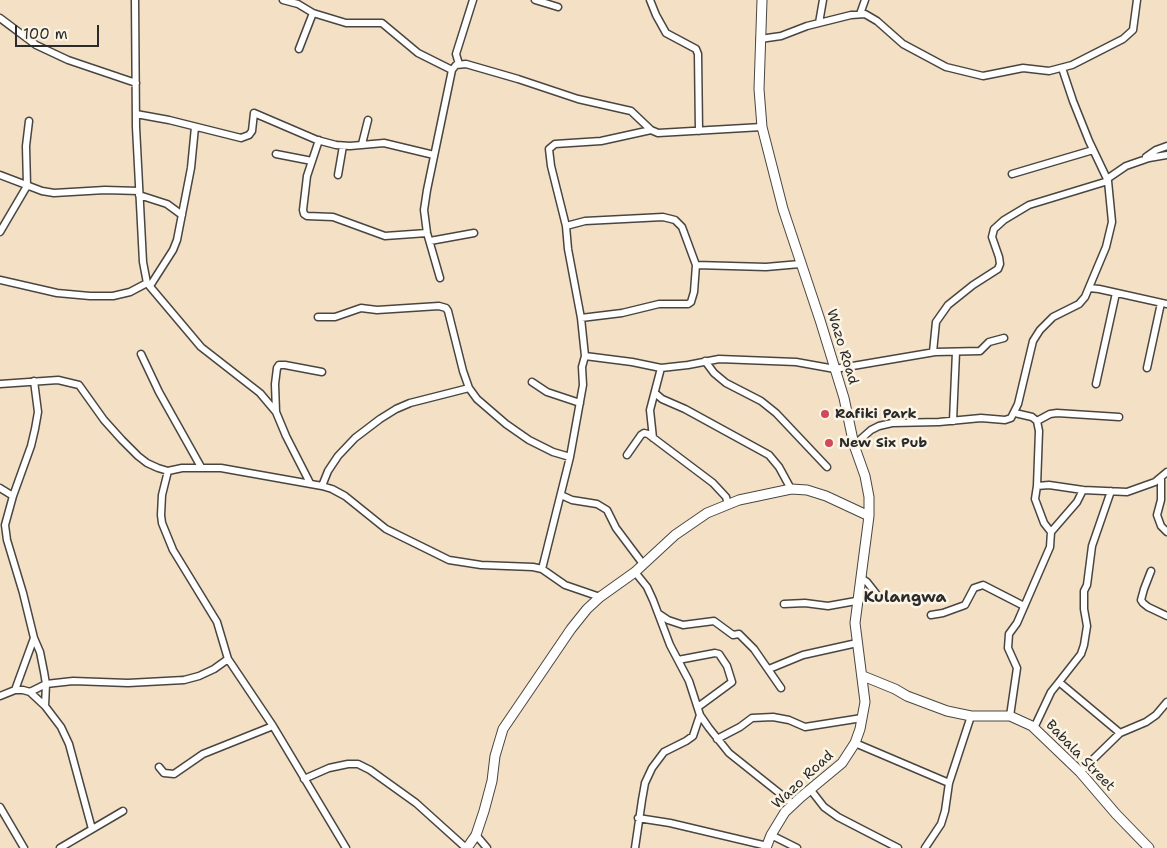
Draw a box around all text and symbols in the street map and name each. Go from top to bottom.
scale bar [18,15,101,47]
text: 100 m [23,24,68,44]
street label: Wazo Road [823,307,861,387]
place label: Rafiki Park [835,406,917,422]
marker: Rafiki Park [819,408,831,420]
place label: New Six Pub [839,435,927,451]
marker: New Six Pub [823,437,835,449]
district label: Kulangwa [863,588,947,608]
street label: Babala Street [1042,717,1118,795]
street label: Wazo Road [769,747,837,813]

